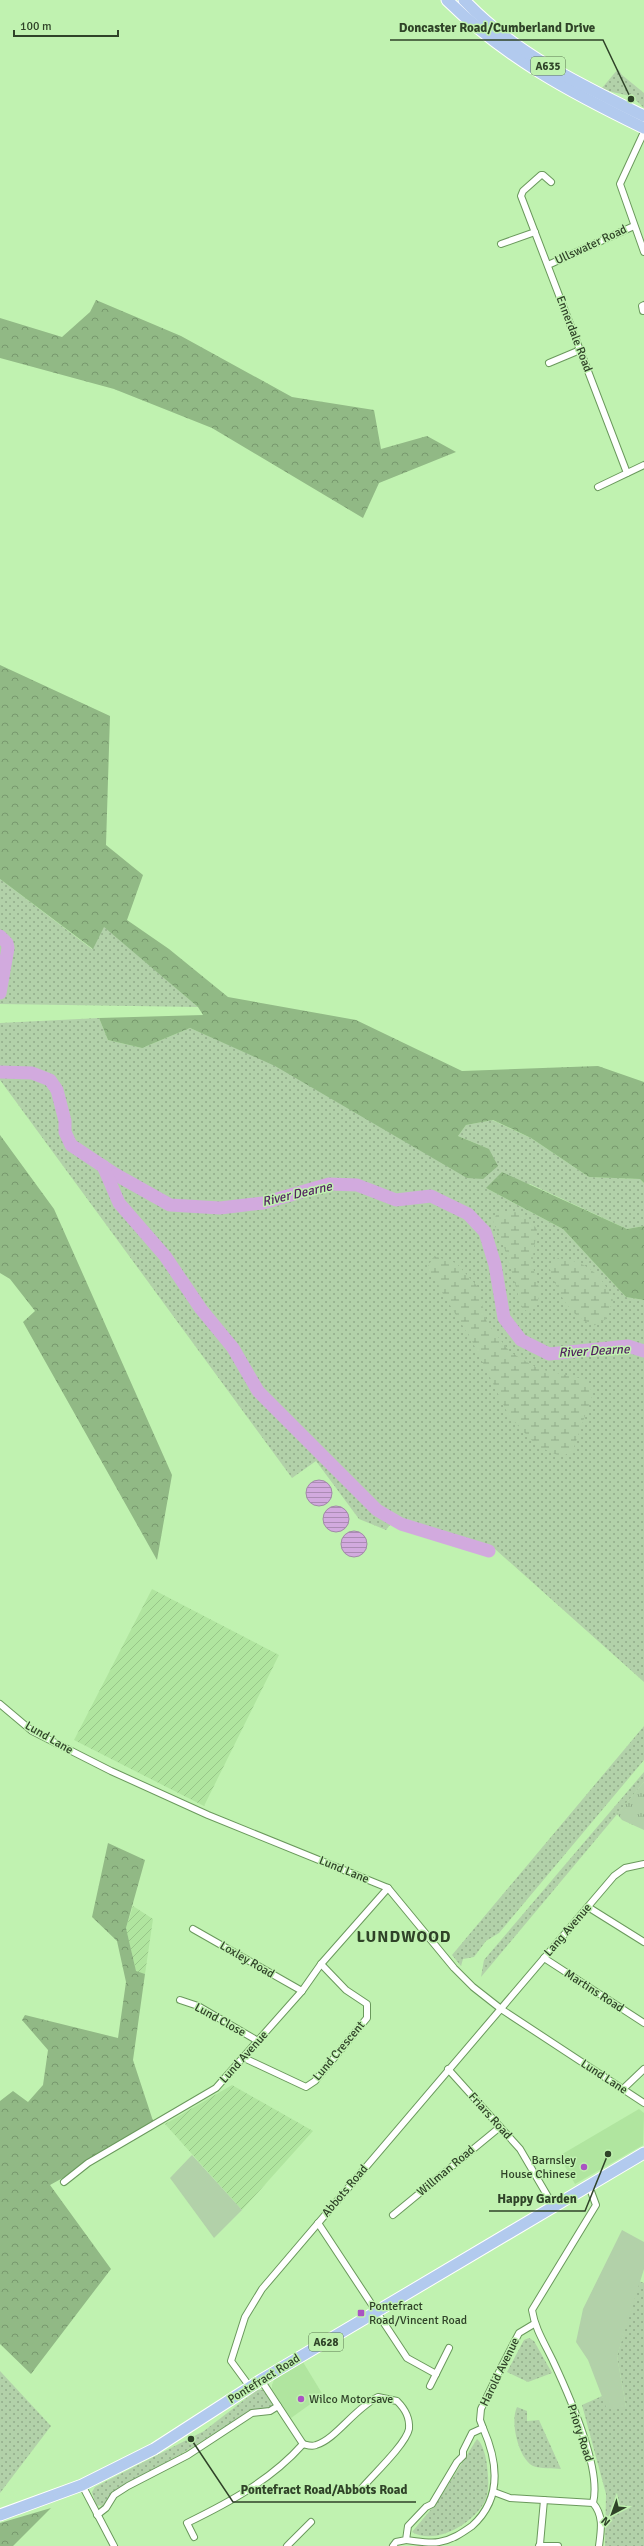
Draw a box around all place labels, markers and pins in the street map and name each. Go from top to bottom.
callout: Doncaster Road/Cumberland Drive [390,15,603,40]
place label: Barnsley House Chinese [500,2153,576,2182]
marker: Barnsley House Chinese [579,2162,589,2172]
callout: Happy Garden [489,2186,585,2211]
place label: Pontefract Road/Vincent Road [369,2299,467,2328]
marker: Pontefract Road/Vincent Road [356,2308,366,2318]
place label: Wilco Motorsave [309,2392,393,2407]
marker: Wilco Motorsave [296,2394,306,2404]
callout: Pontefract Road/Abbots Road [233,2477,416,2502]

